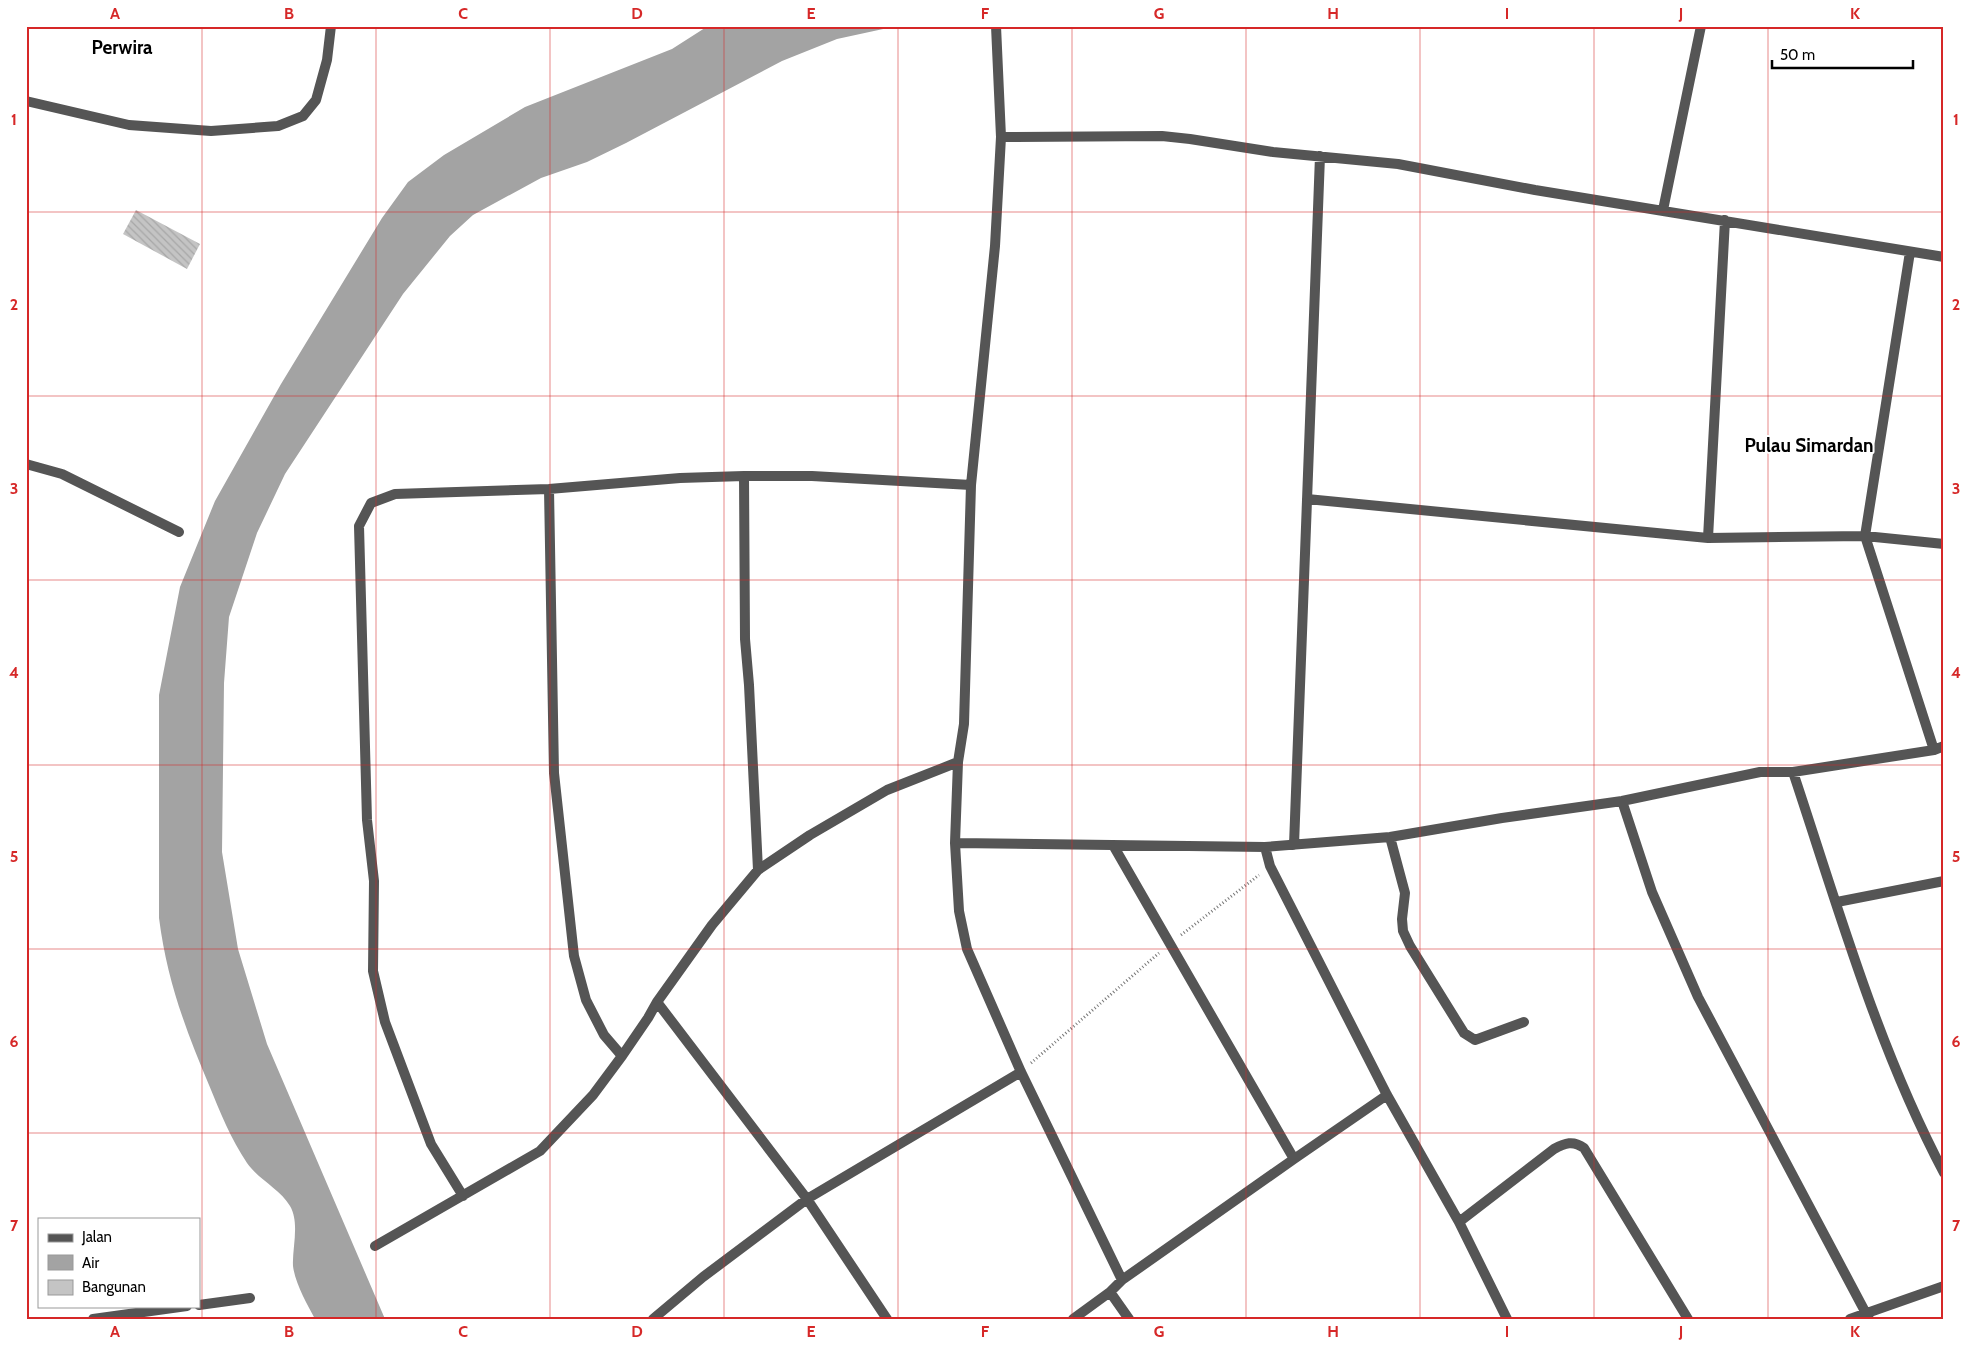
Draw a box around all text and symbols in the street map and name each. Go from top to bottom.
text: A [110,4,120,23]
text: B [284,4,294,23]
text: C [458,4,468,23]
text: D [631,4,643,23]
text: E [806,4,816,23]
text: F [981,4,990,23]
text: G [1154,4,1164,23]
text: H [1327,4,1339,23]
text: I [1505,4,1509,23]
text: J [1678,4,1683,23]
text: K [1850,4,1860,23]
district label: Perwira [91,36,153,59]
scale bar [1772,38,1914,70]
text: 50 m [1780,46,1815,64]
text: 1 [11,110,17,129]
text: 1 [1953,110,1959,129]
text: 2 [10,295,18,314]
text: 2 [1952,295,1960,314]
district label: Pulau Simardan [1744,434,1874,457]
text: 3 [10,479,18,498]
text: 3 [1952,479,1960,498]
text: 4 [9,663,19,682]
text: 4 [1951,663,1961,682]
text: 5 [10,847,18,866]
text: 5 [1952,847,1960,866]
text: 6 [10,1032,19,1051]
text: 6 [1952,1032,1961,1051]
text: 7 [10,1216,19,1235]
text: 7 [1952,1216,1961,1235]
legend [38,1218,200,1308]
text: Jalan [81,1228,112,1246]
text: Air [82,1254,99,1272]
text: Bangunan [82,1278,146,1296]
text: A [110,1322,120,1341]
text: B [284,1322,294,1341]
text: C [458,1322,468,1341]
text: D [631,1322,643,1341]
text: E [806,1322,816,1341]
text: F [981,1322,990,1341]
text: G [1154,1322,1164,1341]
text: H [1327,1322,1339,1341]
text: I [1505,1322,1509,1341]
text: J [1678,1322,1683,1341]
text: K [1850,1322,1860,1341]

